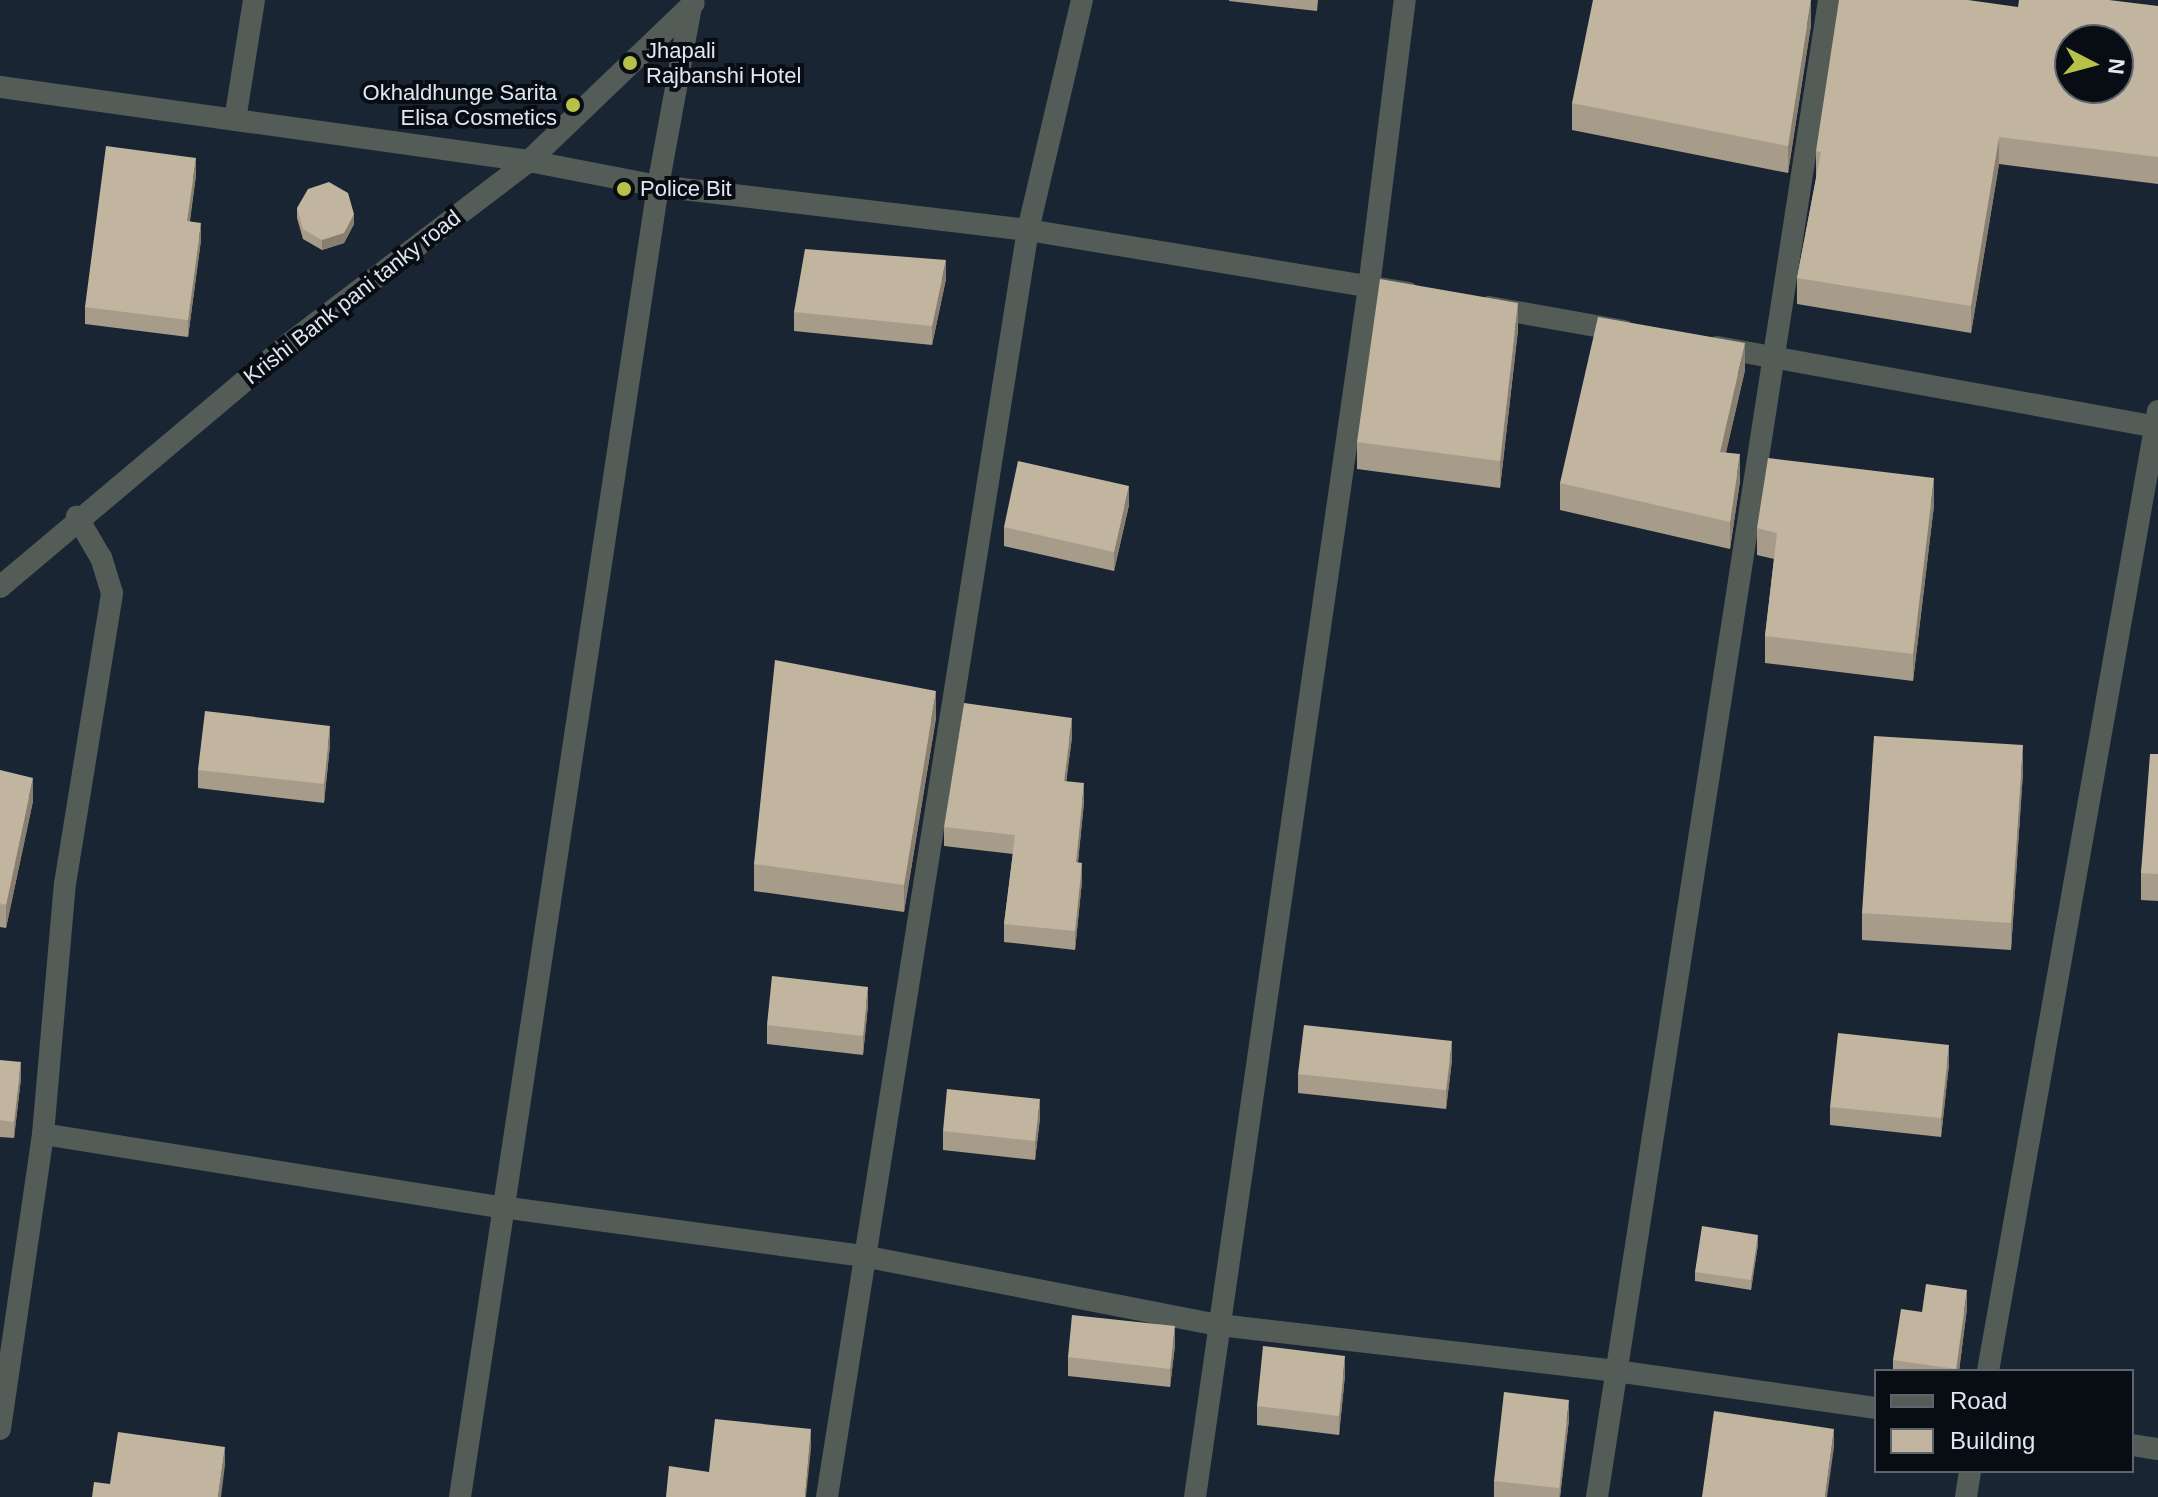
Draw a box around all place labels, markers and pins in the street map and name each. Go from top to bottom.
place label: Jhapali Rajbanshi Hotel [646,37,801,88]
marker: Jhapali Rajbanshi Hotel [621,54,639,72]
place label: Okhaldhunge Sarita Elisa Cosmetics [363,79,557,130]
marker: Okhaldhunge Sarita Elisa Cosmetics [564,96,582,114]
place label: Police Bit [640,176,732,202]
marker: Police Bit [615,180,633,198]

